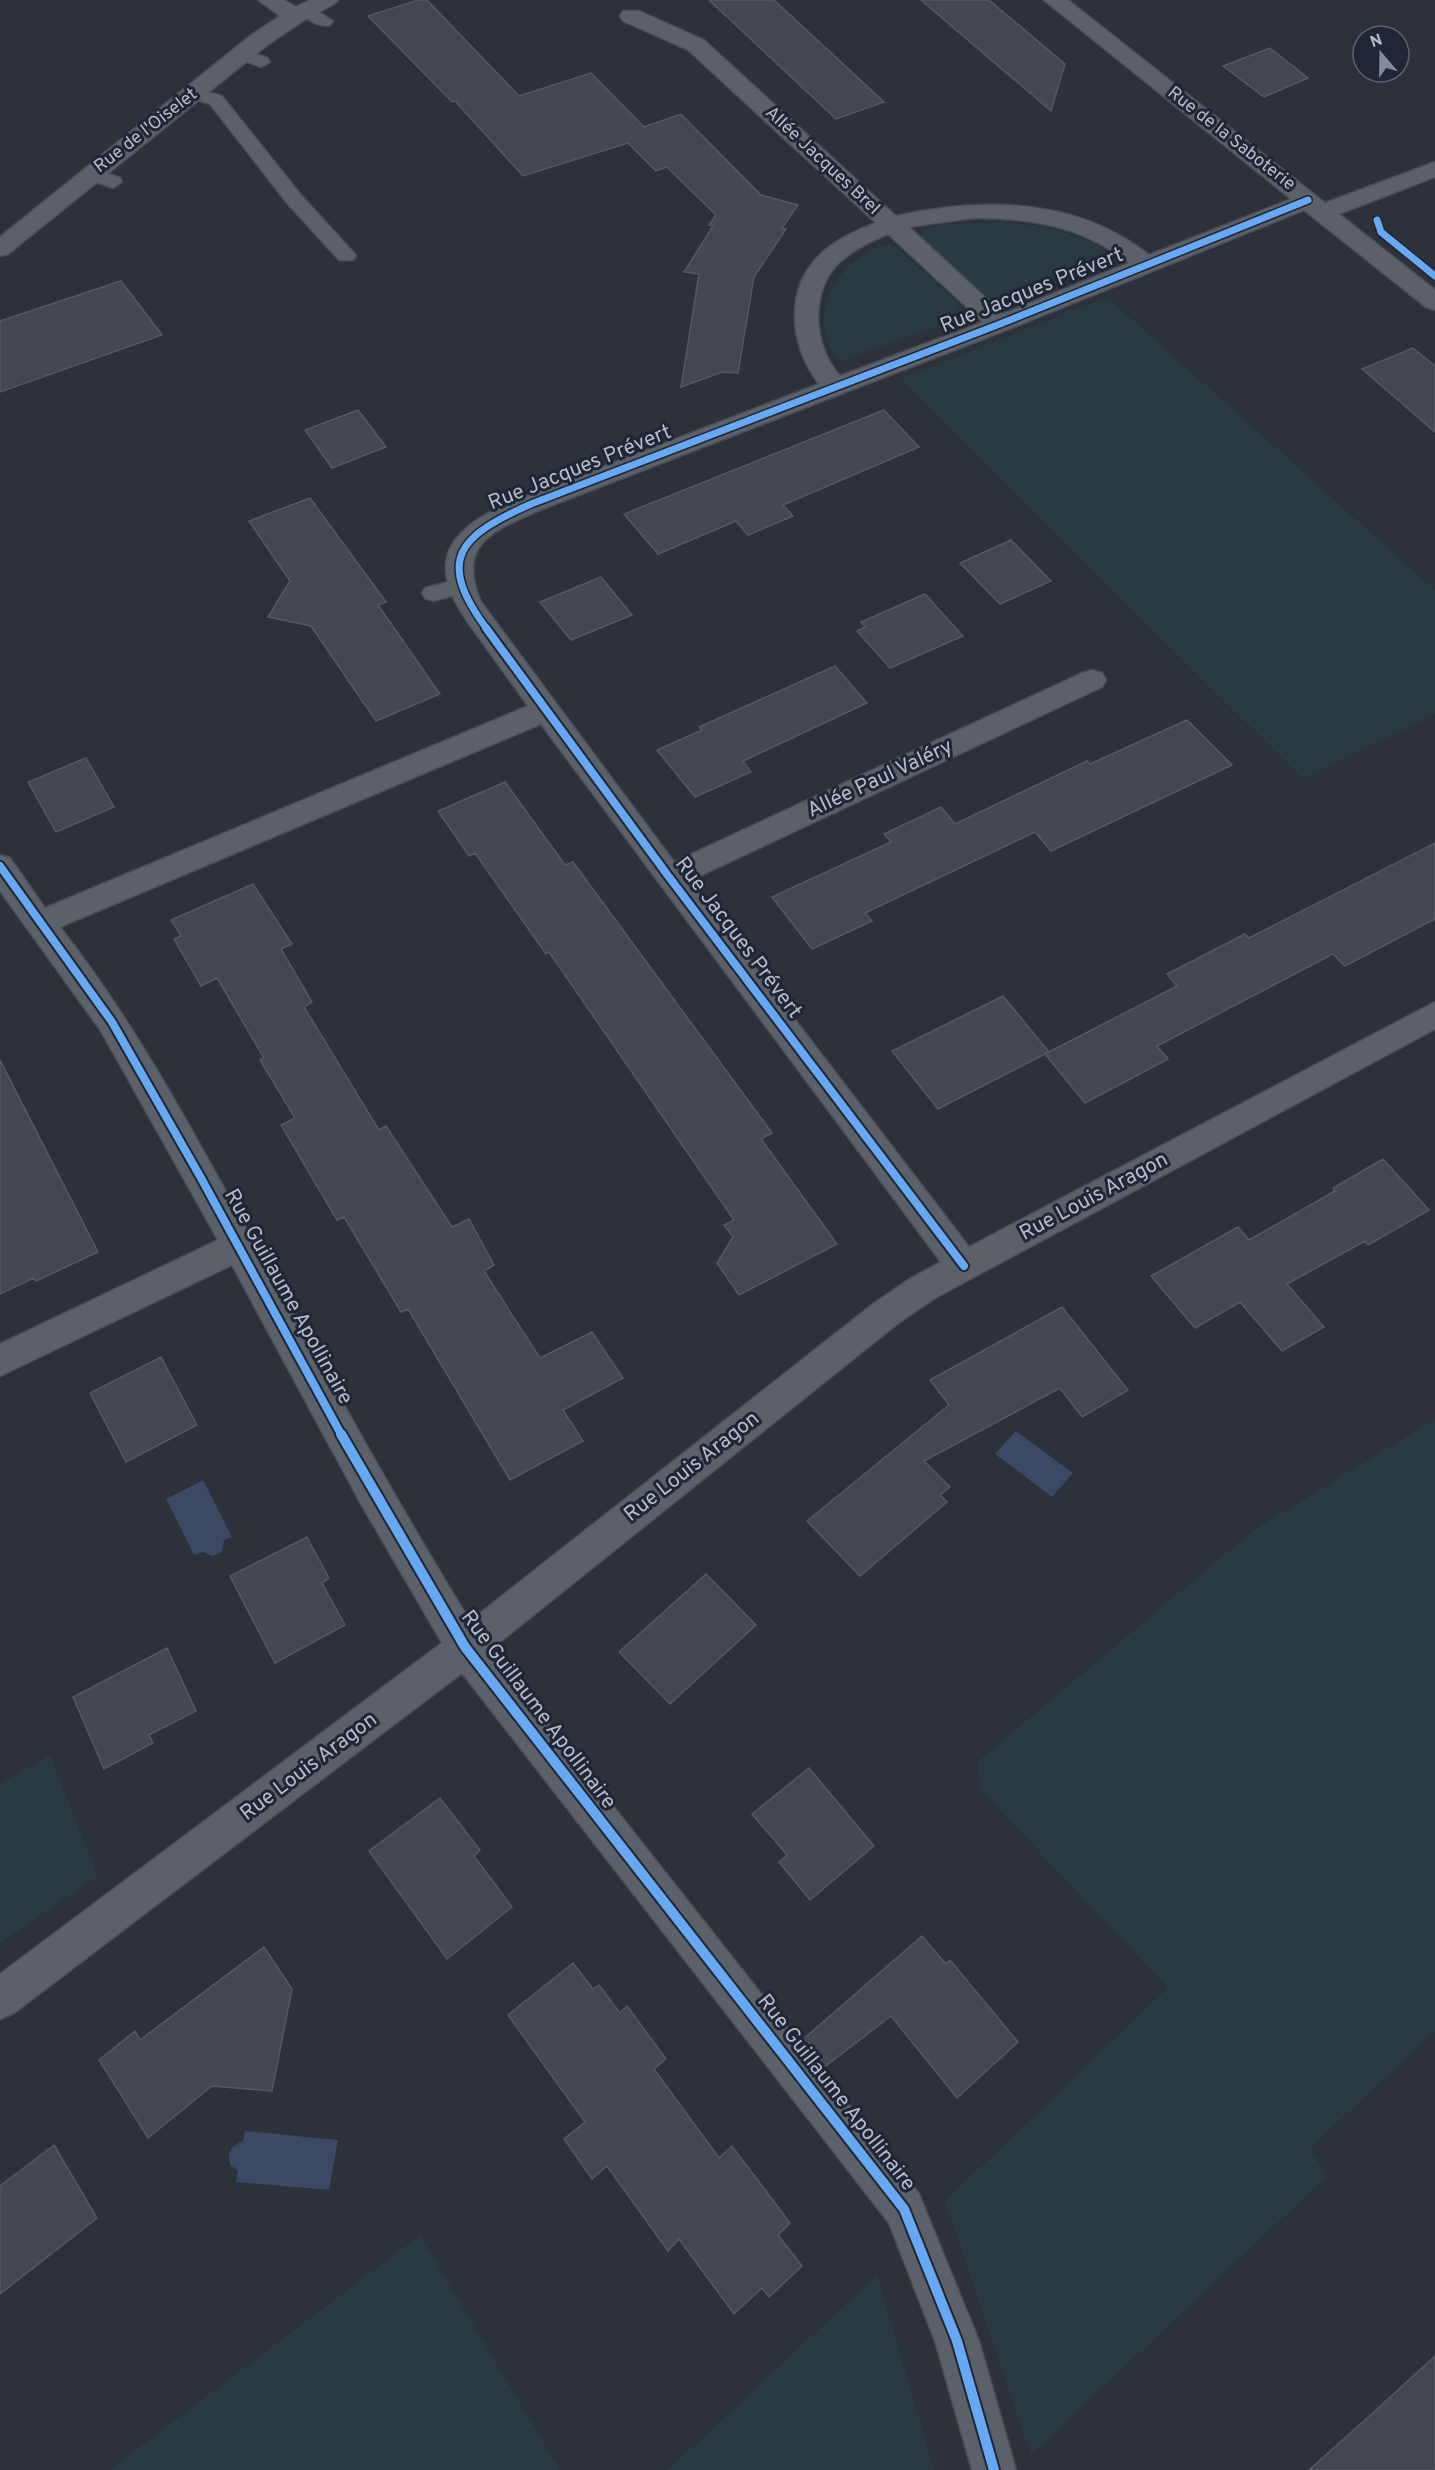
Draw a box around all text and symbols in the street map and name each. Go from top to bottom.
north arrow [1351,24,1411,84]
text: N [1368,30,1385,53]
street label: Rue de la Saboterie [1162,82,1300,196]
street label: Rue de l'Oiselet [90,83,202,179]
street label: Allée Jacques Brel [760,102,884,220]
street label: Rue Jacques Prévert [936,242,1128,340]
street label: Rue Jacques Prévert [484,419,676,517]
street label: Allée Paul Valéry [803,733,957,825]
street label: Rue Jacques Prévert [668,852,808,1024]
street label: Rue Louis Aragon [1015,1146,1173,1248]
street label: Rue Guillaume Apollinaire [217,1184,359,1410]
street label: Rue Louis Aragon [619,1406,765,1528]
street label: Rue Guillaume Apollinaire [454,1605,622,1815]
street label: Rue Louis Aragon [235,1707,383,1827]
street label: Rue Guillaume Apollinaire [751,1989,921,2197]

